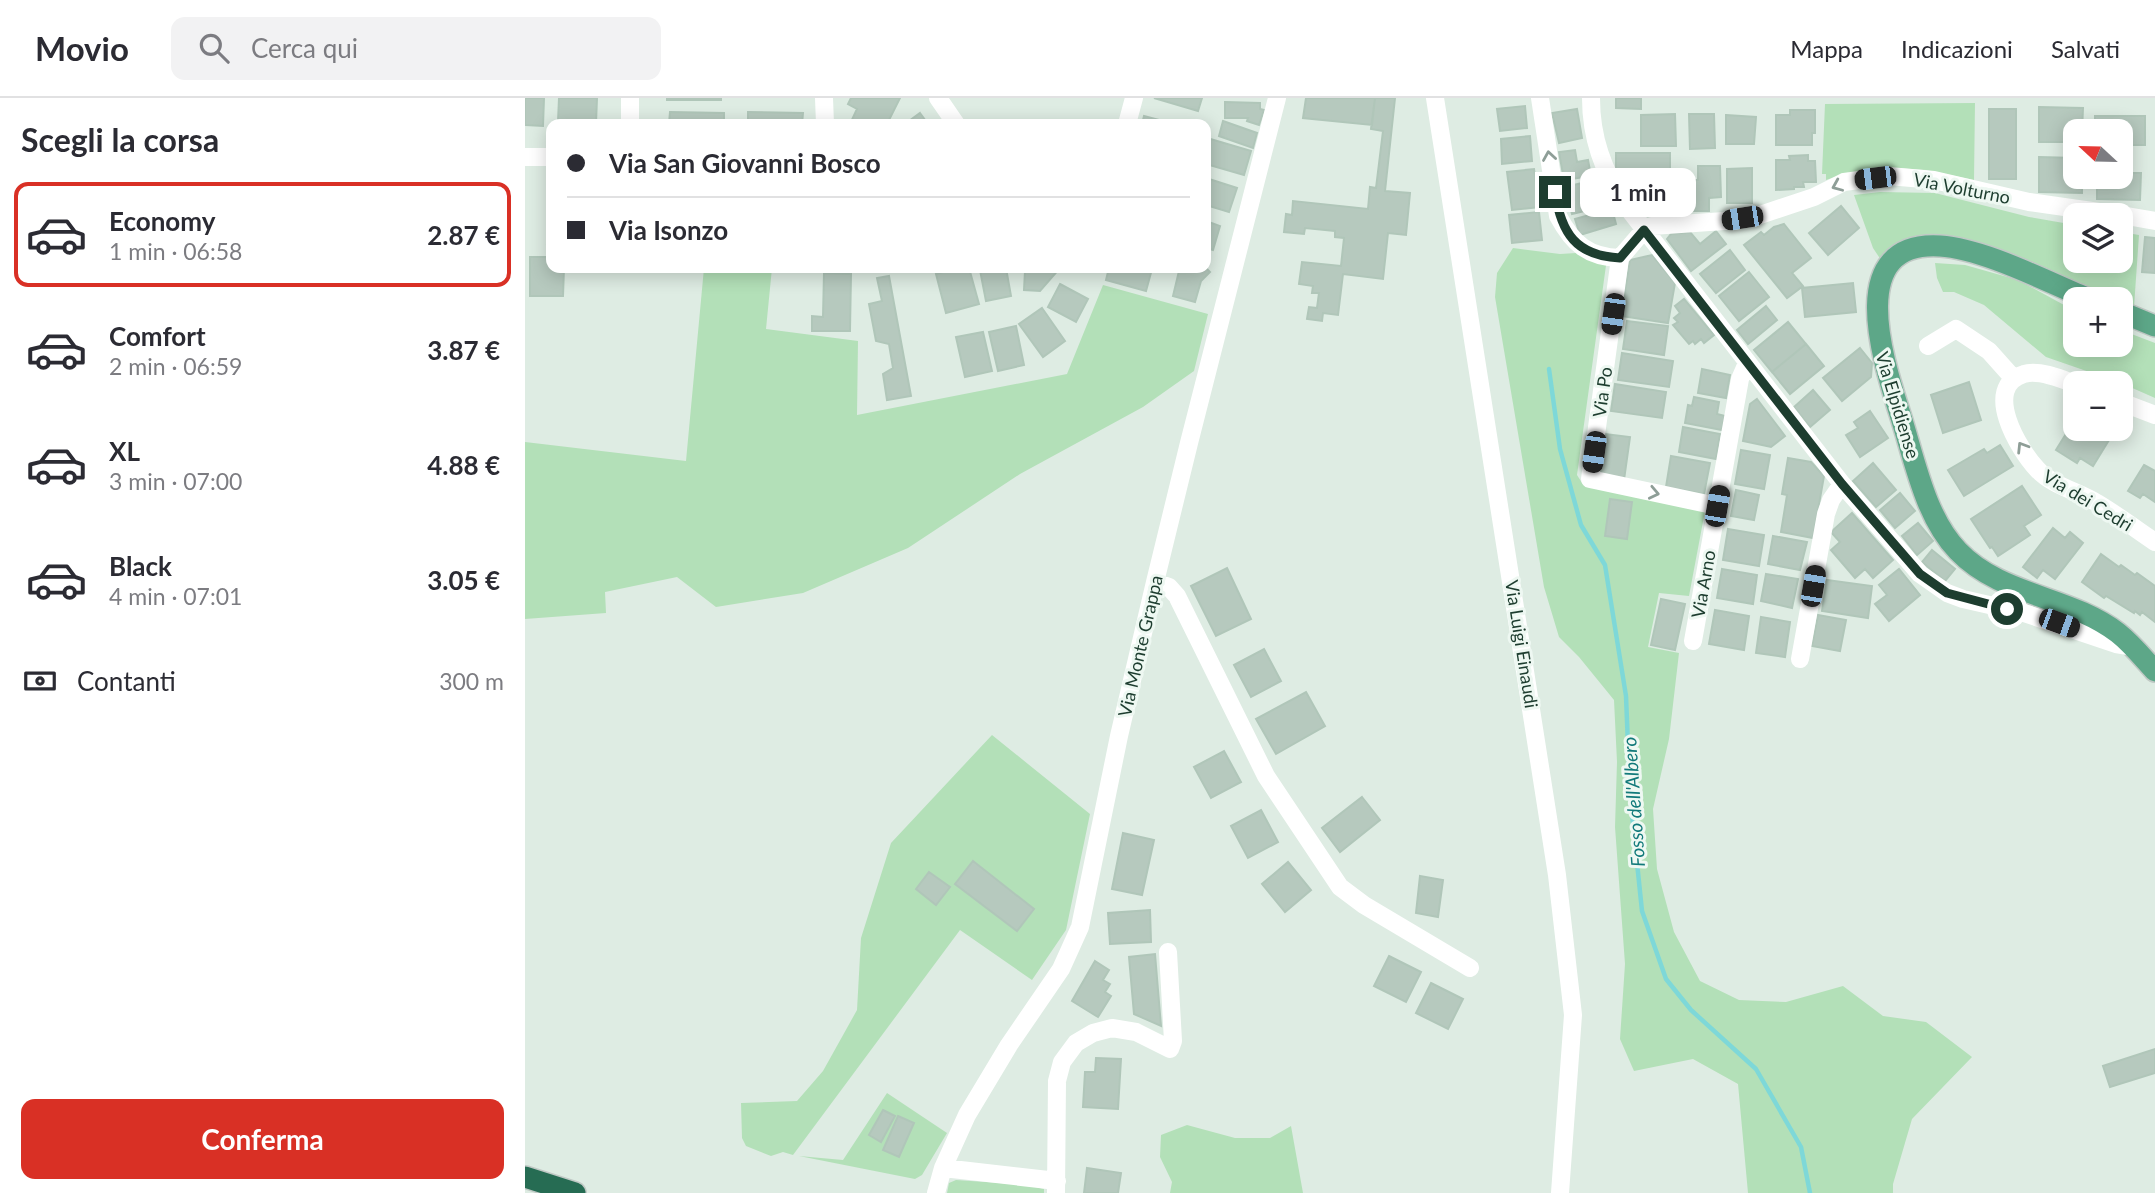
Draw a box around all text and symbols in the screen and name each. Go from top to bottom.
search box [171,17,661,80]
text: Movio [35,28,129,68]
icon: search [195,29,233,67]
text: Cerca qui [251,32,358,64]
text: Mappa [1790,34,1863,63]
text: Indicazioni [1901,34,2013,63]
text: Salvati [2051,34,2120,63]
north arrow [2063,119,2133,189]
map controls [2063,119,2133,441]
text: Scegli la corsa [21,120,219,159]
text: Via San Giovanni Bosco [609,147,881,179]
one-way arrow [1542,150,1557,162]
car [1853,165,1898,191]
callout: 1 min [1579,168,1695,217]
street label: Via Volturno [1912,168,2012,208]
route end [1539,176,1571,208]
text: 1 min [1609,178,1667,206]
one-way arrow [1831,178,1843,192]
icon: car [25,203,88,266]
button: layers [2063,203,2133,273]
car [1720,204,1765,232]
text: Economy [109,205,215,237]
text: Via Isonzo [609,214,728,246]
text: 2.87 € [427,219,500,251]
text: 1 min · 06:58 [109,237,242,265]
button: + [2063,287,2133,357]
car [1600,292,1627,336]
icon: car [25,318,88,381]
text: Comfort [109,320,206,352]
text: 3.87 € [427,334,500,366]
street label: Via Elpidiense [1871,349,1925,461]
text: 2 min · 06:59 [109,352,242,380]
street label: Via Po [1588,365,1616,419]
button: − [2063,371,2133,441]
car [1581,430,1608,474]
icon: car [25,433,88,496]
text: XL [109,435,140,467]
one-way arrow [2018,441,2031,454]
text: 4.88 € [427,449,500,481]
street label: Via dei Cedri [2039,465,2137,535]
text: 3 min · 07:00 [109,467,242,495]
car [1704,483,1731,529]
one-way arrow [1648,484,1660,499]
icon: car [25,548,88,611]
street label: Via Arno [1686,548,1720,620]
text: Black [109,550,172,582]
car [1800,563,1827,609]
text: 3.05 € [427,564,500,596]
street label: Via Monte Grappa [1113,573,1167,719]
street label: Via Luigi Einaudi [1501,578,1543,710]
text: 4 min · 07:01 [109,582,242,610]
route start [1991,593,2023,625]
car [2036,606,2083,640]
icon: cash [21,662,59,700]
text: Contanti [77,665,176,697]
text: 300 m [439,667,504,695]
water label: Fosso dell'Albero [1617,736,1649,868]
button: Conferma [21,1099,504,1179]

